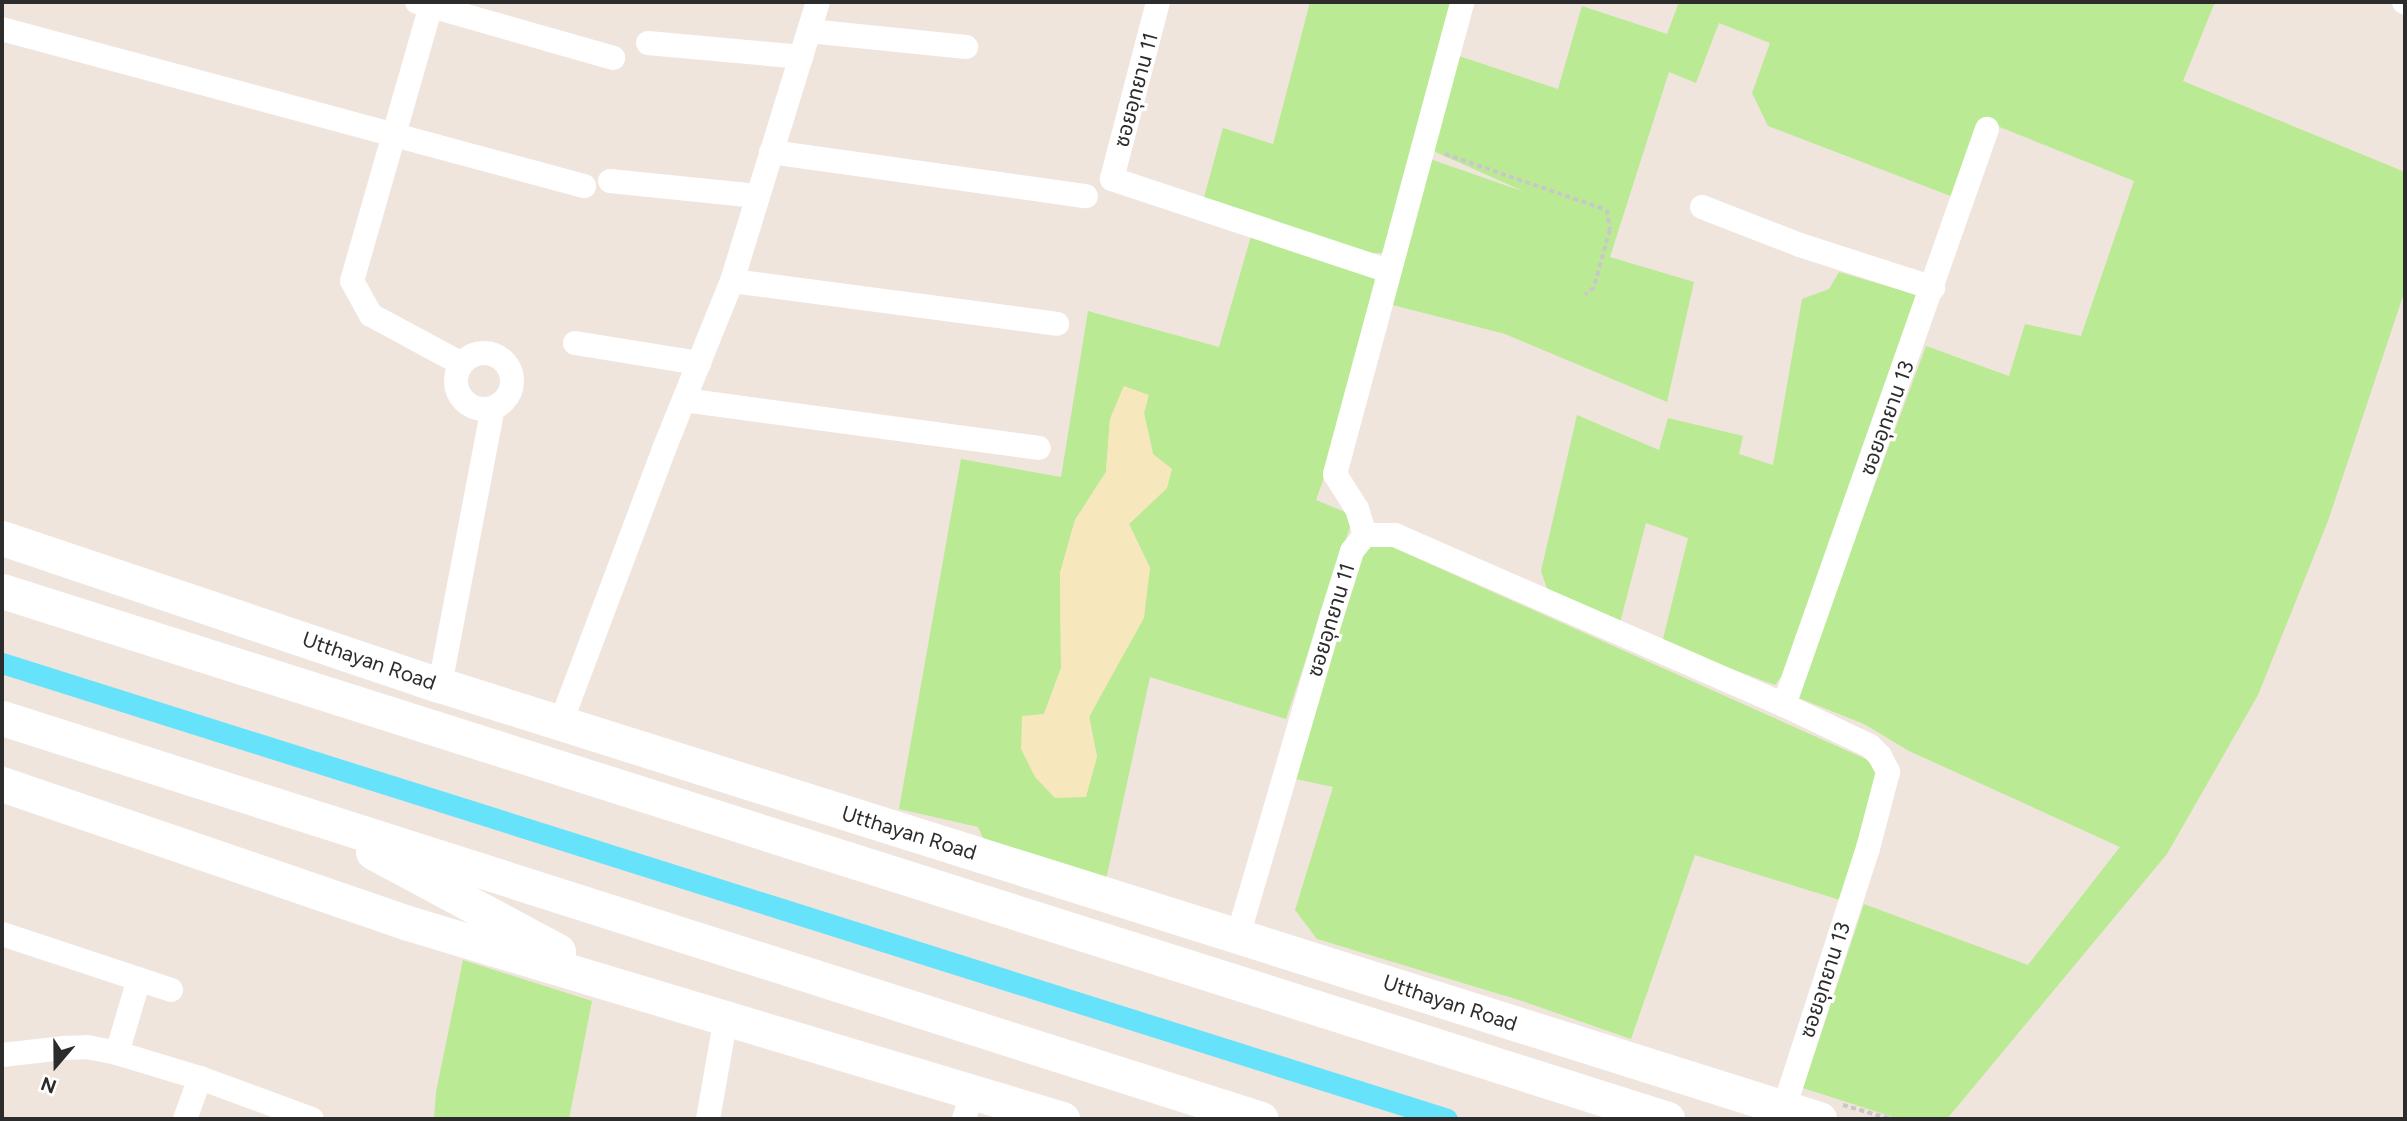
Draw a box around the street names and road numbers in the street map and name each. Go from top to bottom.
street label: ซอยอุทยาน 11 [1109,30,1163,150]
street label: ซอยอุทยาน 13 [1855,357,1919,479]
street label: ซอยอุทยาน 11 [1302,560,1360,680]
street label: Utthayan Road [299,626,439,696]
street label: Utthayan Road [838,801,980,865]
street label: ซอยอุทยาน 13 [1794,919,1856,1041]
street label: Utthayan Road [1380,969,1520,1037]

